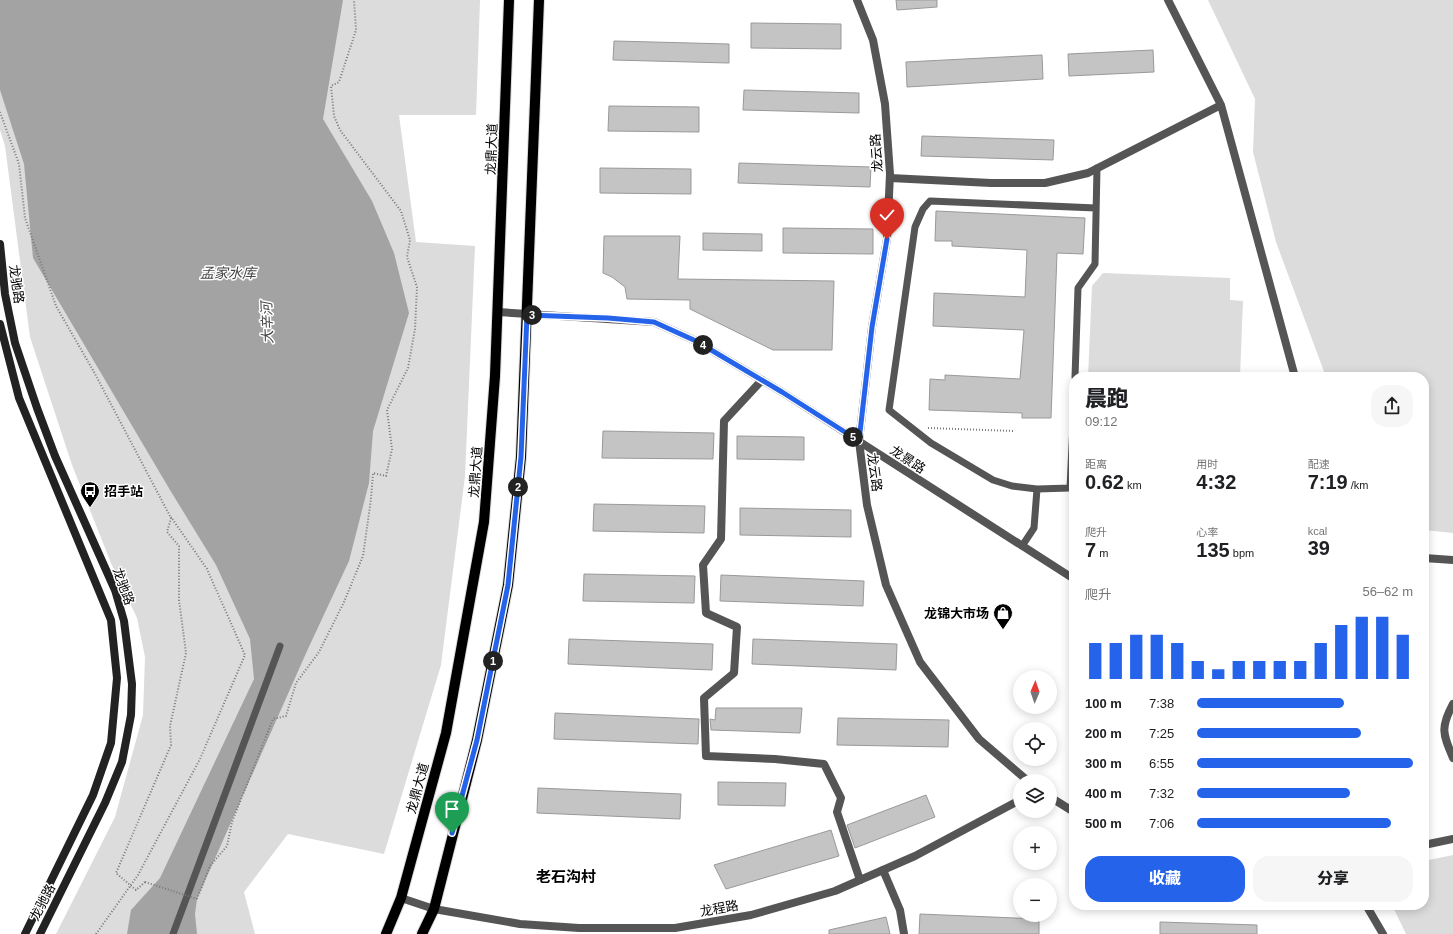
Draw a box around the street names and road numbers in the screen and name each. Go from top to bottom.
street label: 龙鼎大道 [483,123,500,175]
street label: 龙云路 [868,133,885,173]
street label: 龙驰路 [6,264,27,304]
street label: 龙景路 [887,443,928,476]
street label: 龙鼎大道 [466,446,485,499]
street label: 龙云路 [864,452,885,492]
street label: 龙驰路 [110,565,137,607]
street label: 龙鼎大道 [404,761,431,815]
street label: 龙驰路 [27,881,58,923]
street label: 龙程路 [699,898,740,919]

